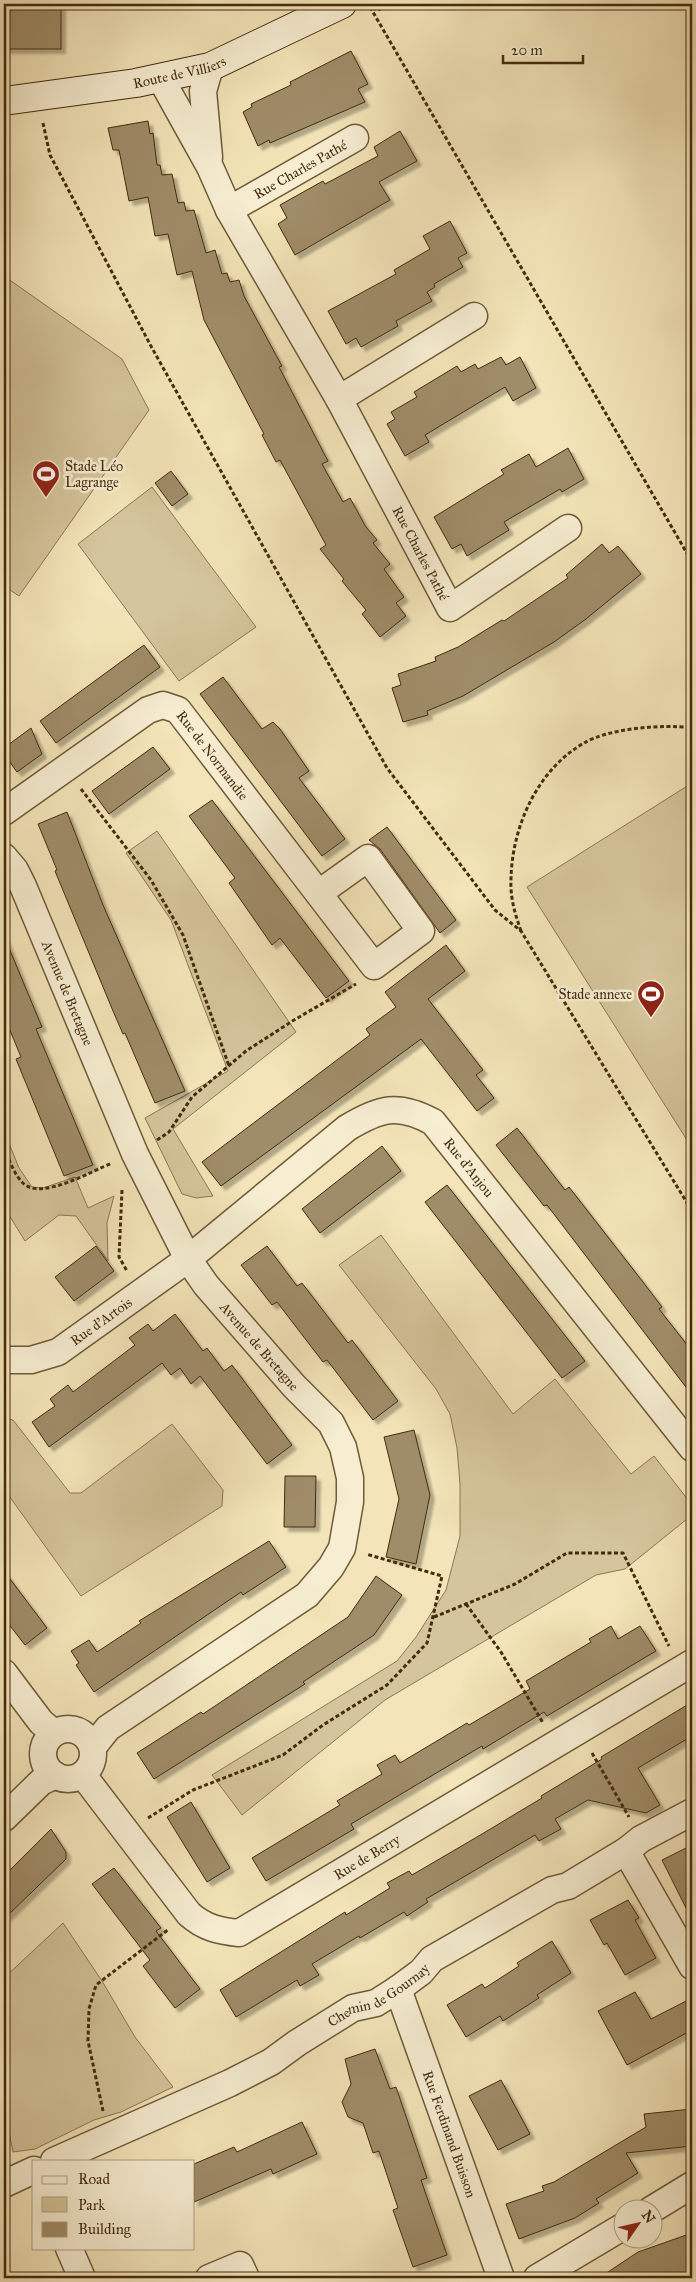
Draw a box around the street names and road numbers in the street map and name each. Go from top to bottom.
street label: Route de Villiers [131,52,229,92]
street label: Rue Charles Pathé [251,136,350,203]
street label: Rue Charles Pathé [389,503,453,603]
street label: Rue de Normandie [173,707,252,803]
street label: Avenue de Bretagne [38,937,97,1048]
street label: Rue d'Anjou [440,1134,498,1201]
street label: Rue d'Artois [67,1293,135,1349]
street label: Avenue de Bretagne [216,1298,303,1395]
street label: Rue de Berry [331,1830,403,1883]
street label: Chemin de Gournay [324,1960,433,2030]
street label: Rue Ferdinand Buisson [419,2068,480,2200]

